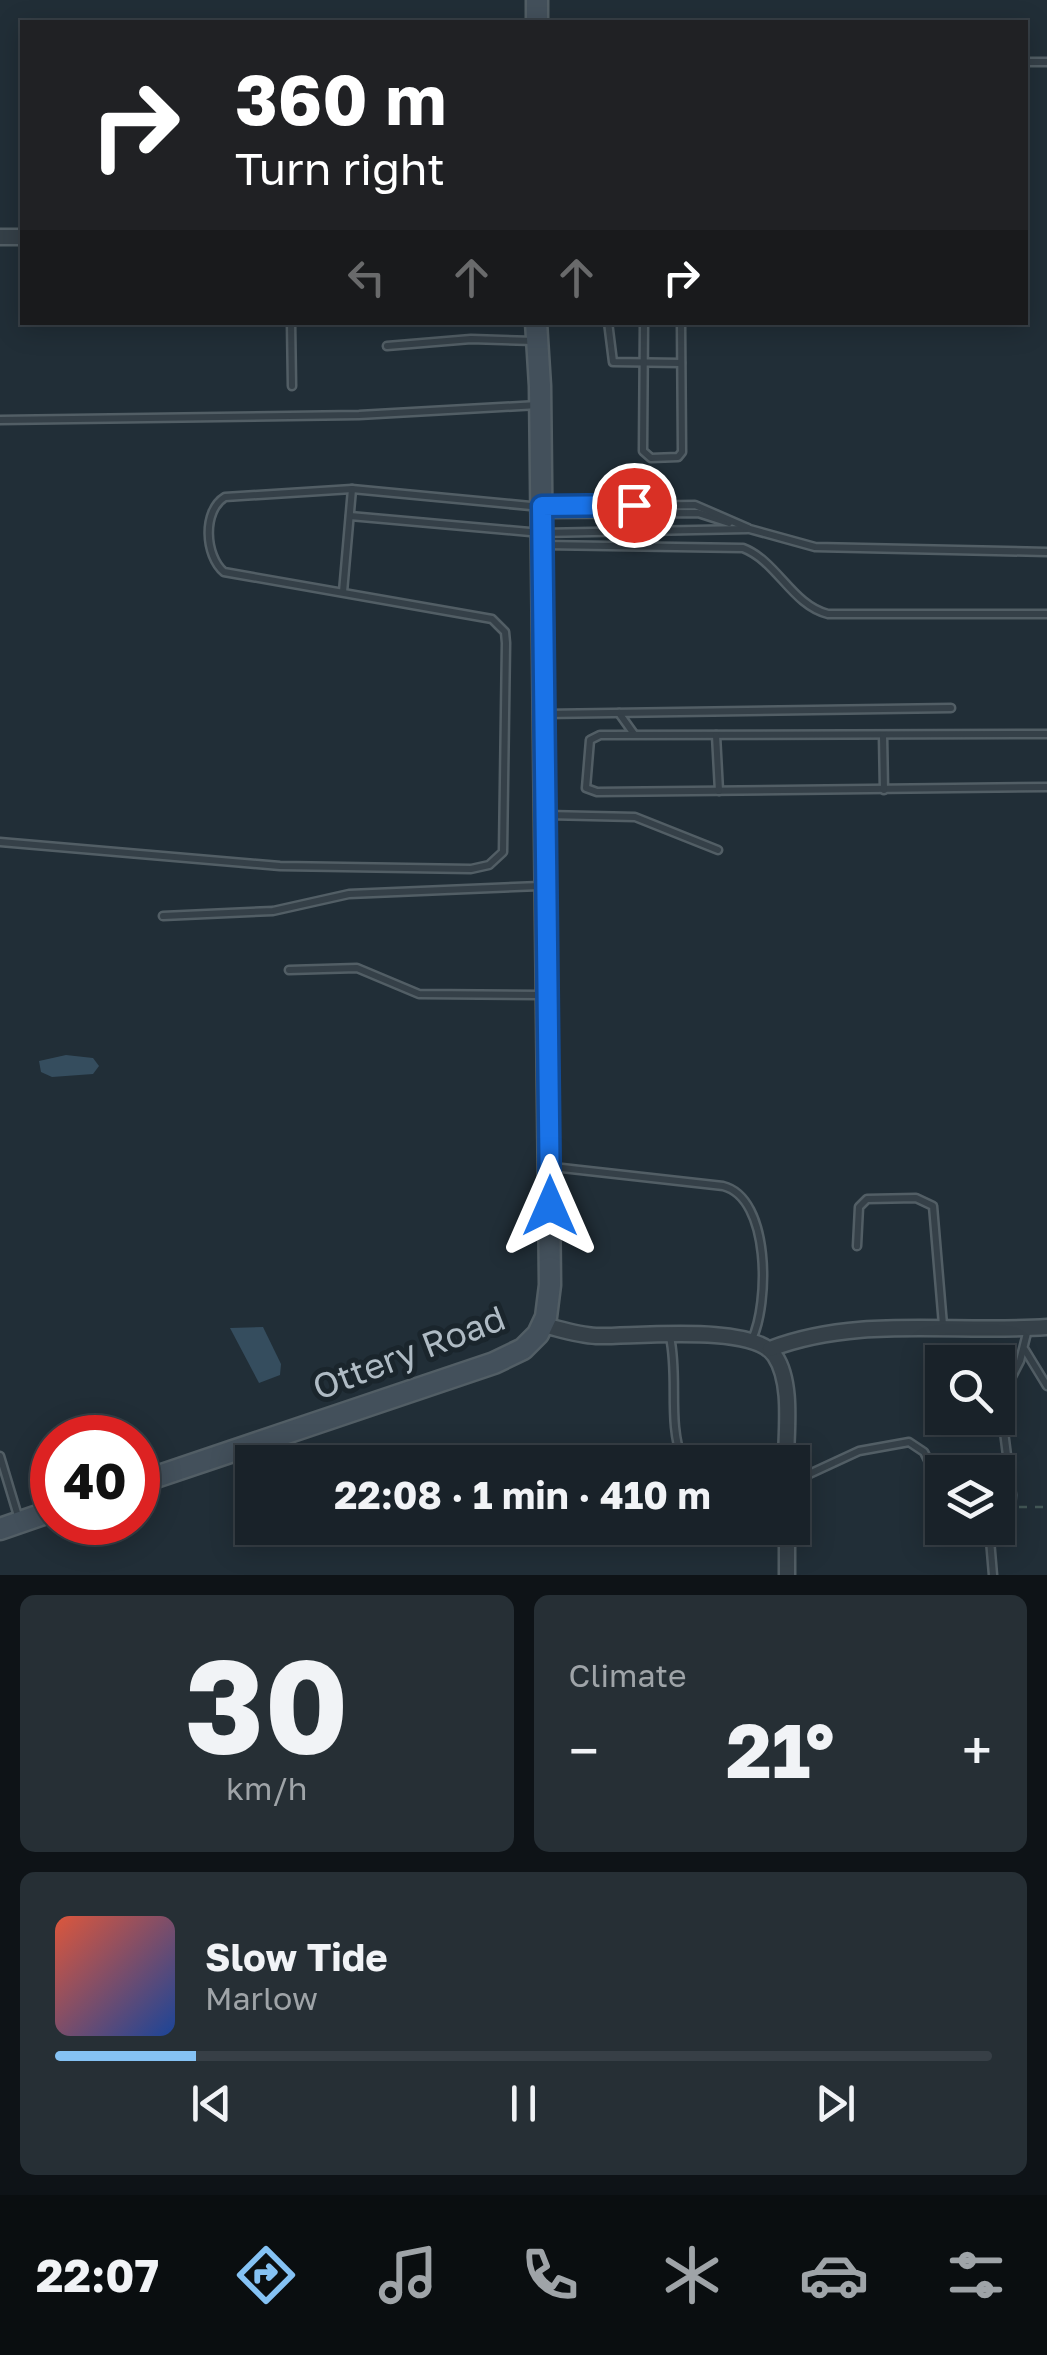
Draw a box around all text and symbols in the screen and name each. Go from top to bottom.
text: 360 m [235,56,446,140]
icon: right [70,60,200,190]
text: Turn right [235,141,445,195]
icon: left [339,250,394,305]
icon: ahead [444,250,499,305]
icon: ahead [549,250,604,305]
icon: right [654,250,709,305]
pin [592,463,677,548]
icon: arrive [607,478,662,533]
position arrow [498,1154,602,1258]
street label: Ottery Road [307,1296,511,1408]
map controls [925,1345,1015,1545]
button: search [925,1345,1015,1435]
speed limit sign: 40 [30,1415,160,1545]
button: layers [925,1455,1015,1545]
text: 22:08 · 1 min · 410 m [334,1472,711,1517]
text: 30 [185,1626,349,1782]
text: Climate [569,1656,687,1694]
text: 21° [726,1704,835,1795]
text: − [569,1717,599,1783]
text: + [962,1717,992,1783]
text: km/h [226,1769,307,1807]
text: Slow Tide [205,1934,388,1979]
text: Marlow [205,1979,318,2017]
icon: previous [184,2076,239,2131]
icon: pause [496,2076,551,2131]
icon: next [808,2076,863,2131]
icon: directions [231,2240,301,2310]
icon: music [373,2240,443,2310]
icon: phone [515,2240,585,2310]
icon: climate [657,2240,727,2310]
icon: car [799,2240,869,2310]
icon: filters [941,2240,1011,2310]
text: 22:07 [36,2248,159,2302]

